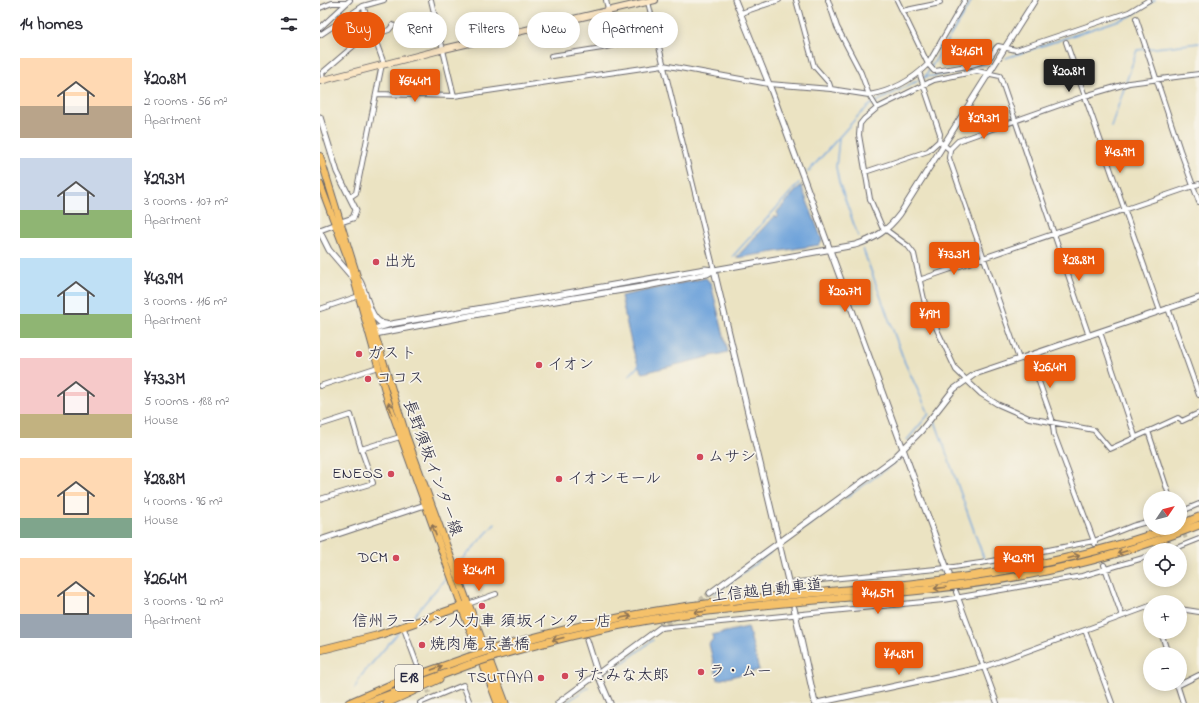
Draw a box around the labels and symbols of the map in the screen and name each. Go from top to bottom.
pin: ¥21.6M [934,39,1000,73]
pin: ¥20.8M [1036,59,1102,93]
pin: ¥64.4M [382,69,448,103]
pin: ¥29.3M [951,106,1017,140]
pin: ¥43.9M [1087,140,1153,174]
pin: ¥73.3M [921,242,987,276]
pin: ¥28.8M [1046,248,1112,282]
place label: 出光 [384,250,416,274]
marker: 出光 [371,257,381,267]
pin: ¥20.7M [812,279,878,313]
pin: ¥19M [906,302,954,336]
place label: ガスト [367,342,417,366]
marker: ガスト [354,349,364,359]
place label: イオン [547,353,594,377]
pin: ¥26.4M [1017,355,1083,389]
marker: イオン [534,360,544,370]
place label: ココス [376,367,424,391]
marker: ココス [363,374,373,384]
street label: 長野須坂インター線 [396,397,468,539]
one-way arrow [386,402,394,414]
place label: ムサシ [708,445,756,469]
marker: ムサシ [695,452,705,462]
place label: ENEOS [332,462,383,486]
place label: イオンモール [567,467,661,491]
marker: ENEOS [386,469,396,479]
marker: イオンモール [554,474,564,484]
north arrow [1143,491,1187,535]
one-way arrow [430,524,437,537]
place label: DCM [357,546,388,570]
pin: ¥42.9M [986,546,1052,580]
one-way arrow [1116,549,1129,556]
marker: DCM [391,553,401,563]
one-way arrow [1067,553,1080,560]
pin: ¥24.1M [446,558,512,592]
street label: 上信越自動車道 [710,573,824,609]
pin: ¥41.5M [845,581,911,615]
one-way arrow [934,584,947,592]
marker: 信州ラーメン人力車 須坂インター店 [477,601,487,611]
one-way arrow [694,608,707,616]
place label: 信州ラーメン人力車 須坂インター店 [352,610,612,634]
one-way arrow [619,612,632,620]
place label: 焼肉庵 京善橋 [430,633,530,657]
one-way arrow [552,636,565,643]
marker: 焼肉庵 京善橋 [417,640,427,650]
pin: ¥14.8M [866,642,932,676]
place label: ラ・ムー [709,660,772,684]
one-way arrow [431,664,444,671]
place label: すたみな太郎 [573,664,669,688]
road number: E18 [395,665,423,691]
place label: TSUTAYA [467,666,533,690]
marker: ラ・ムー [696,667,706,677]
marker: すたみな太郎 [560,671,570,681]
marker: TSUTAYA [536,673,546,683]

